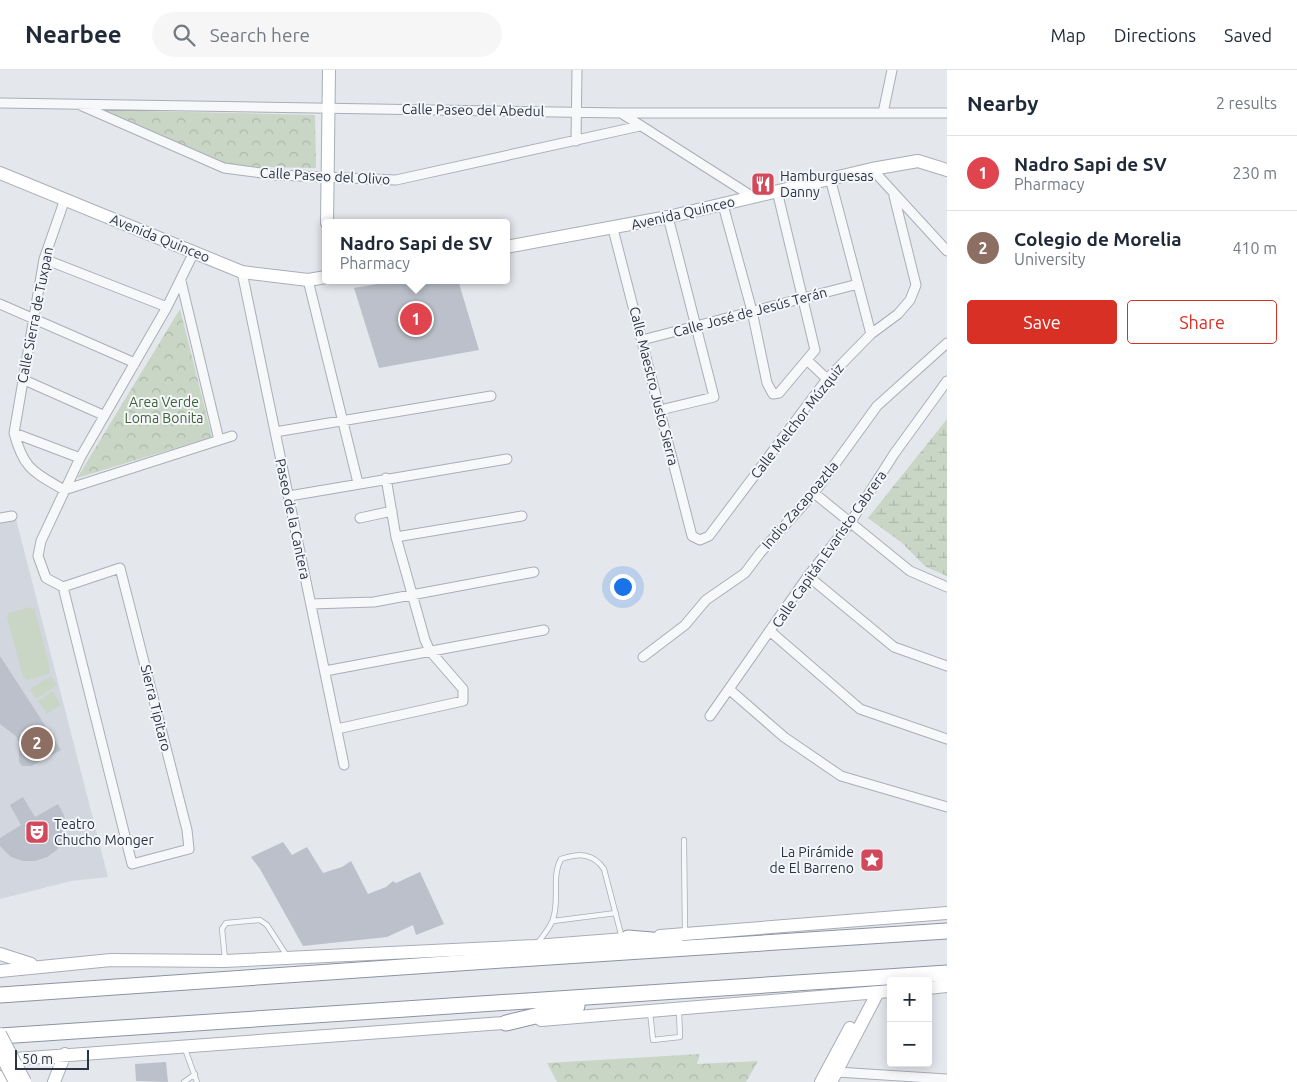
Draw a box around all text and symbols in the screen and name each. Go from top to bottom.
search box [152,12,502,57]
text: Nearbee [25,21,122,48]
icon: search [170,21,198,49]
text: Search here [210,24,310,46]
text: Map [1050,25,1086,45]
text: Directions [1114,25,1196,45]
text: Saved [1224,25,1272,45]
text: Nearby [967,91,1038,115]
text: 2 results [1216,94,1277,112]
street label: Calle Paseo del Abedul [402,101,545,119]
text: Nadro Sapi de SV [1014,153,1167,175]
text: 1 [978,164,988,182]
text: 230 m [1232,164,1277,182]
street label: Calle Paseo del Olivo [259,165,391,187]
place label: Hamburguesas Danny [780,168,874,200]
restaurant icon: Hamburguesas Danny [750,171,776,197]
text: Pharmacy [1014,175,1084,193]
street label: Avenida Quinceo [630,193,736,233]
street label: Avenida Quinceo [108,211,212,265]
popup [322,219,510,284]
text: Colegio de Morelia [1014,228,1182,250]
text: Nadro Sapi de SV [340,232,492,254]
text: 2 [978,239,988,257]
text: 410 m [1232,239,1277,257]
street label: Calle Sierra de Tuxpan [14,245,56,385]
text: University [1014,250,1085,268]
text: Pharmacy [340,254,410,272]
street label: Calle José de Jesús Terán [671,284,829,340]
pin: 1 [400,300,432,338]
button: Save [967,300,1117,344]
button: Share [1127,300,1277,344]
street label: Calle Maestro Justo Sierra [626,305,682,467]
street label: Calle Melchor Múzquiz [747,360,847,482]
park label: Area Verde Loma Bonita [125,394,203,426]
street label: Paseo de la Cantera [272,457,314,581]
street label: Indio Zacapoaztla [759,458,841,552]
street label: Calle Capitán Evaristo Cabrera [768,467,890,631]
your location [610,574,636,600]
street label: Sierra Tipitaro [138,663,174,753]
pin: 2 [21,724,53,762]
place label: Teatro Chucho Monger [54,816,155,848]
theatre icon: Teatro Chucho Monger [24,819,50,845]
place label: La Pirámide de El Barreno [770,844,854,876]
place icon: La Pirámide de El Barreno [859,847,885,873]
map controls [887,977,932,1067]
button: + [887,977,932,1022]
button: − [887,1022,932,1067]
scale bar [15,1047,89,1070]
text: 50 m [22,1051,53,1067]

